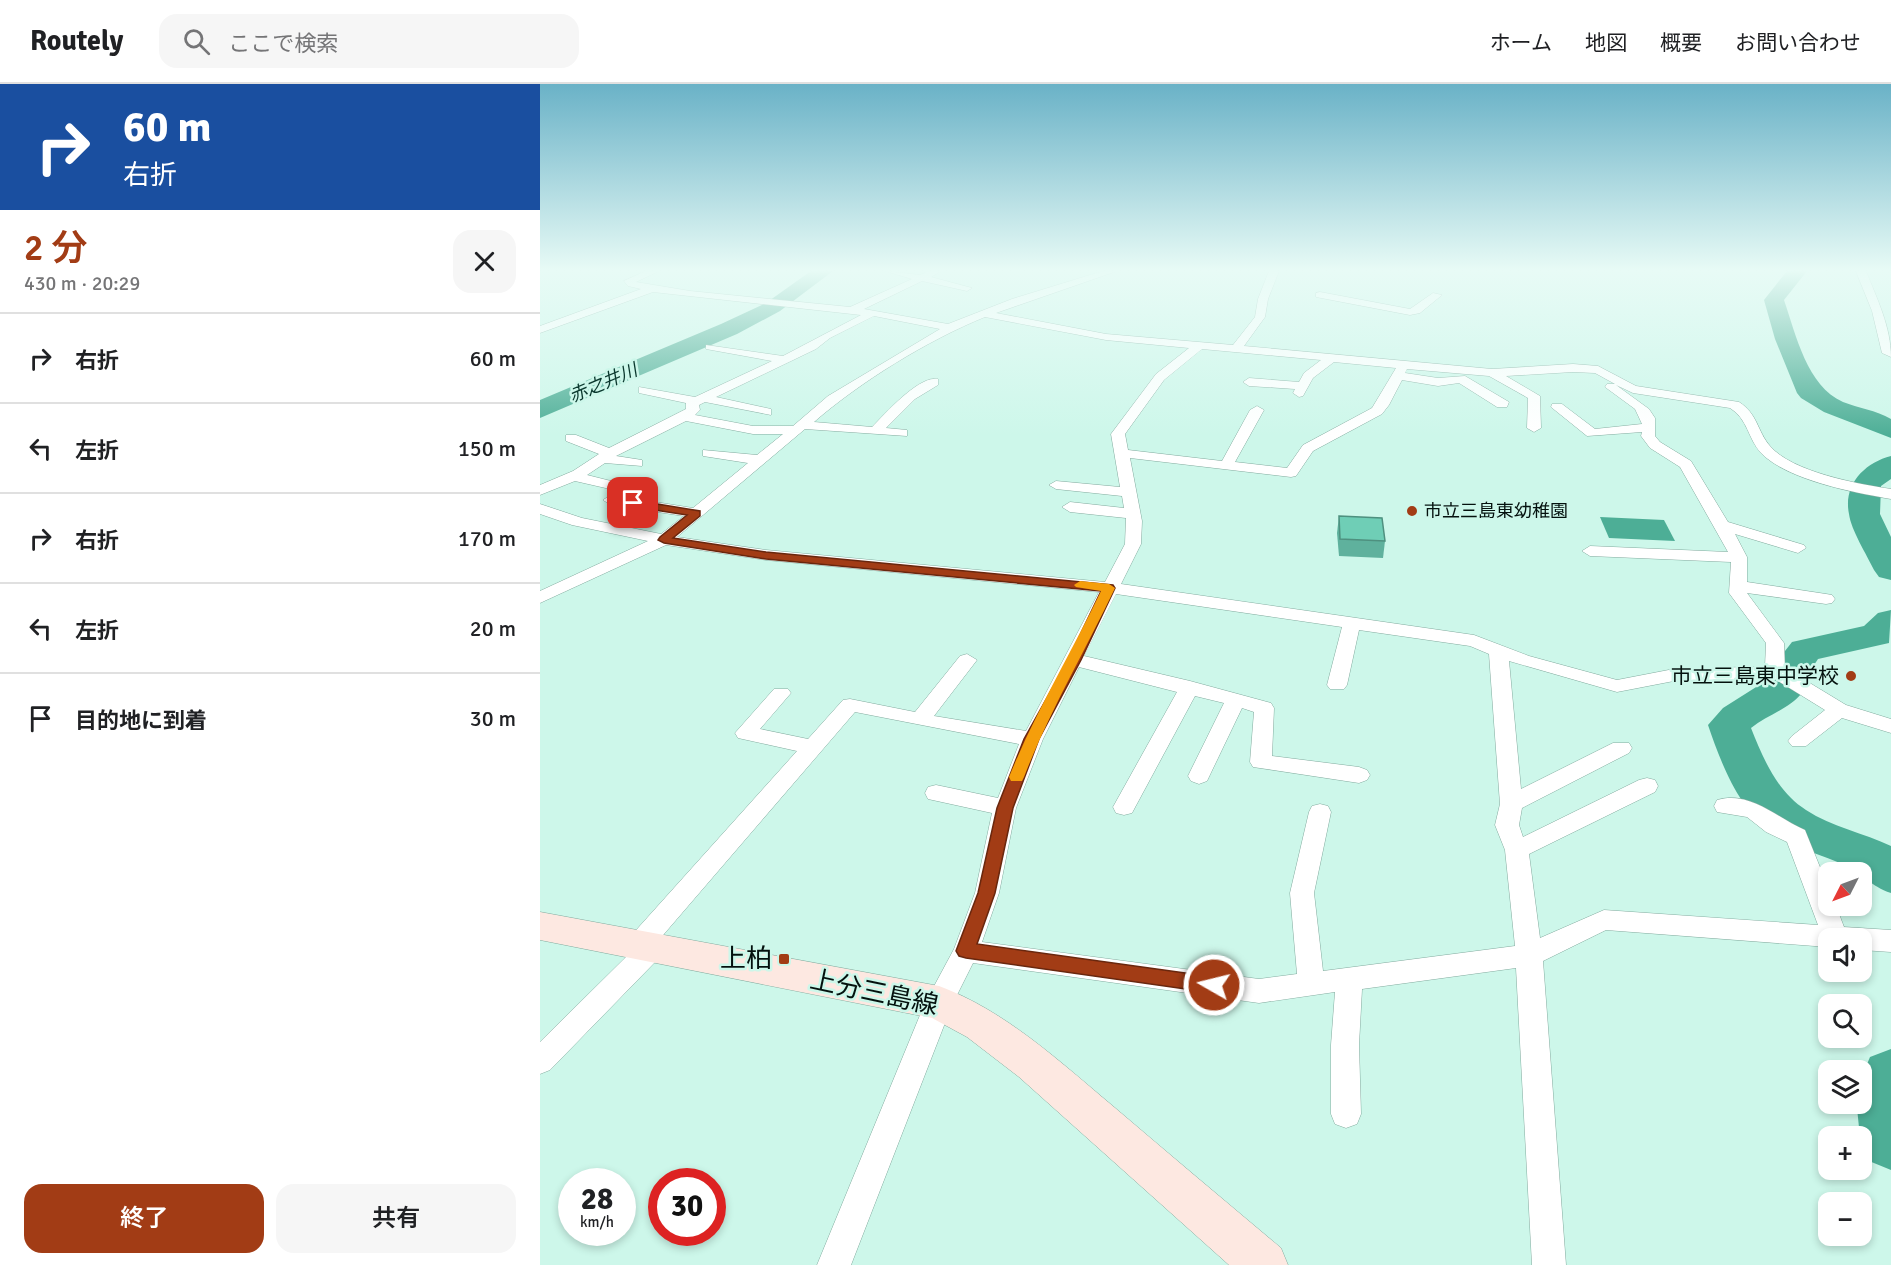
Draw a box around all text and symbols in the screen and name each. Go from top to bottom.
search box [159,14,579,68]
text: Routely [30,24,123,58]
icon: search [180,25,213,58]
text: ここで検索 [228,30,338,57]
text: ホーム [1490,30,1552,56]
text: 地図 [1585,30,1627,56]
text: 概要 [1660,30,1702,56]
text: お問い合わせ [1735,30,1861,56]
text: 60 m [123,102,212,153]
icon: right [24,108,102,186]
text: 右折 [123,159,177,192]
text: 2 分 [24,226,87,271]
button: close [453,230,516,293]
text: 430 m · 20:29 [24,271,140,296]
icon: right [24,342,57,375]
text: 60 m [470,345,516,372]
text: 右折 [75,347,119,374]
water label: 赤之井川 [566,358,642,407]
icon: left [24,432,57,465]
text: 150 m [458,435,516,462]
text: 左折 [75,437,119,464]
pin [607,477,658,528]
icon: arrive [616,486,649,519]
place label: 市立三島東幼稚園 [1424,500,1568,522]
marker: 市立三島東幼稚園 [1405,504,1419,518]
icon: right [24,522,57,555]
text: 170 m [458,525,516,552]
text: 右折 [75,527,119,554]
icon: left [24,612,57,645]
text: 20 m [470,615,516,642]
text: 左折 [75,617,119,644]
place label: 市立三島東中学校 [1671,663,1839,689]
marker: 市立三島東中学校 [1844,669,1858,683]
icon: arrive [24,702,57,735]
text: 30 m [470,705,516,732]
text: 目的地に到着 [75,707,207,734]
north arrow [1818,862,1872,916]
map controls [1818,862,1872,1246]
button: sound [1818,928,1872,982]
place label: 上柏 [720,943,772,975]
marker: 上柏 [777,952,791,966]
position arrow [1182,953,1246,1017]
street label: 上分三島線 [807,964,941,1022]
button: search [1818,994,1872,1048]
button: layers [1818,1060,1872,1114]
button: + [1818,1126,1872,1180]
speed limit sign: 30 [648,1168,726,1246]
text: 28 [581,1181,613,1218]
button: 終了 [24,1184,264,1253]
button: 共有 [276,1184,516,1253]
button: − [1818,1192,1872,1246]
text: km/h [580,1213,614,1231]

